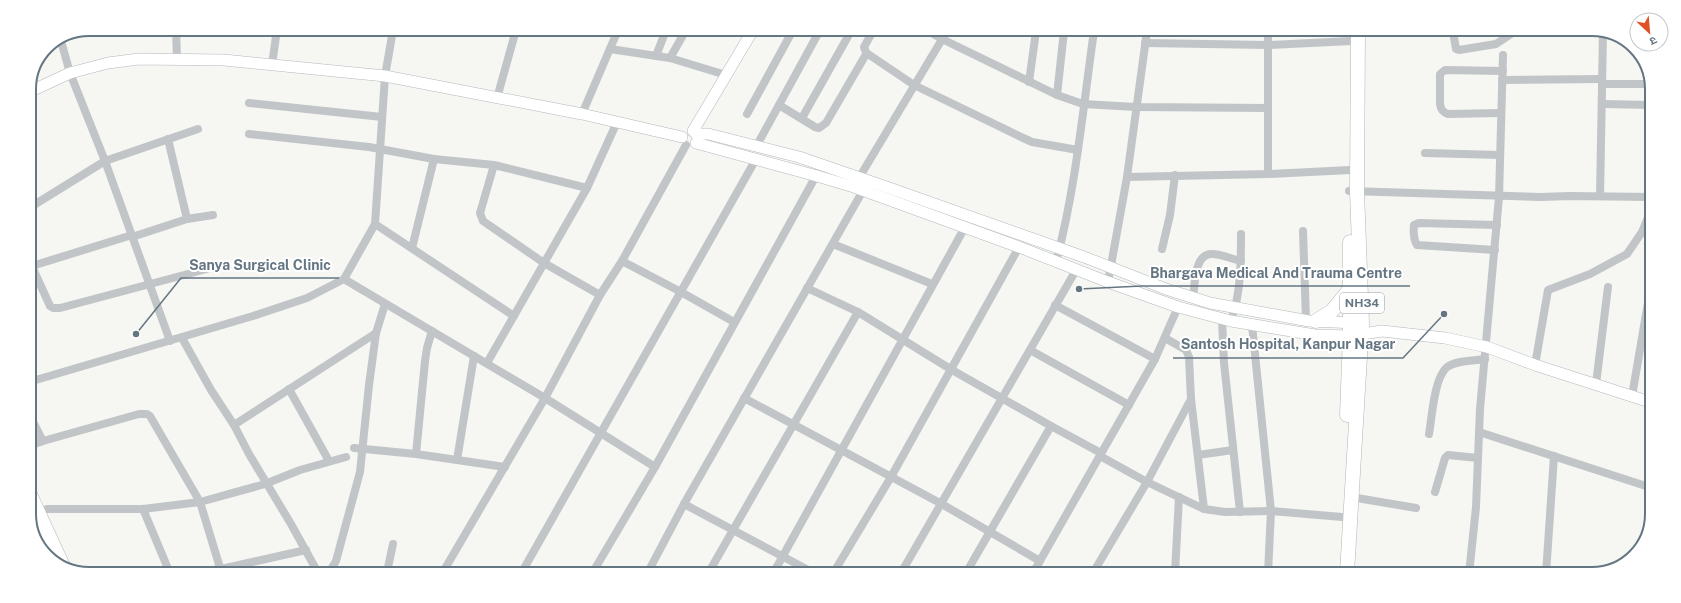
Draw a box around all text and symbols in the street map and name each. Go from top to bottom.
north arrow [1629,12,1669,52]
text: उ [1647,34,1659,48]
callout: Sanya Surgical Clinic [181,252,339,278]
text: Sanya Surgical Clinic [189,257,331,273]
callout: Bhargava Medical And Trauma Centre [1142,260,1410,286]
text: Bhargava Medical And Trauma Centre [1150,265,1402,281]
road number: NH34 [1340,293,1384,313]
callout: Santosh Hospital, Kanpur Nagar [1173,332,1403,358]
text: Santosh Hospital, Kanpur Nagar [1181,336,1396,352]

